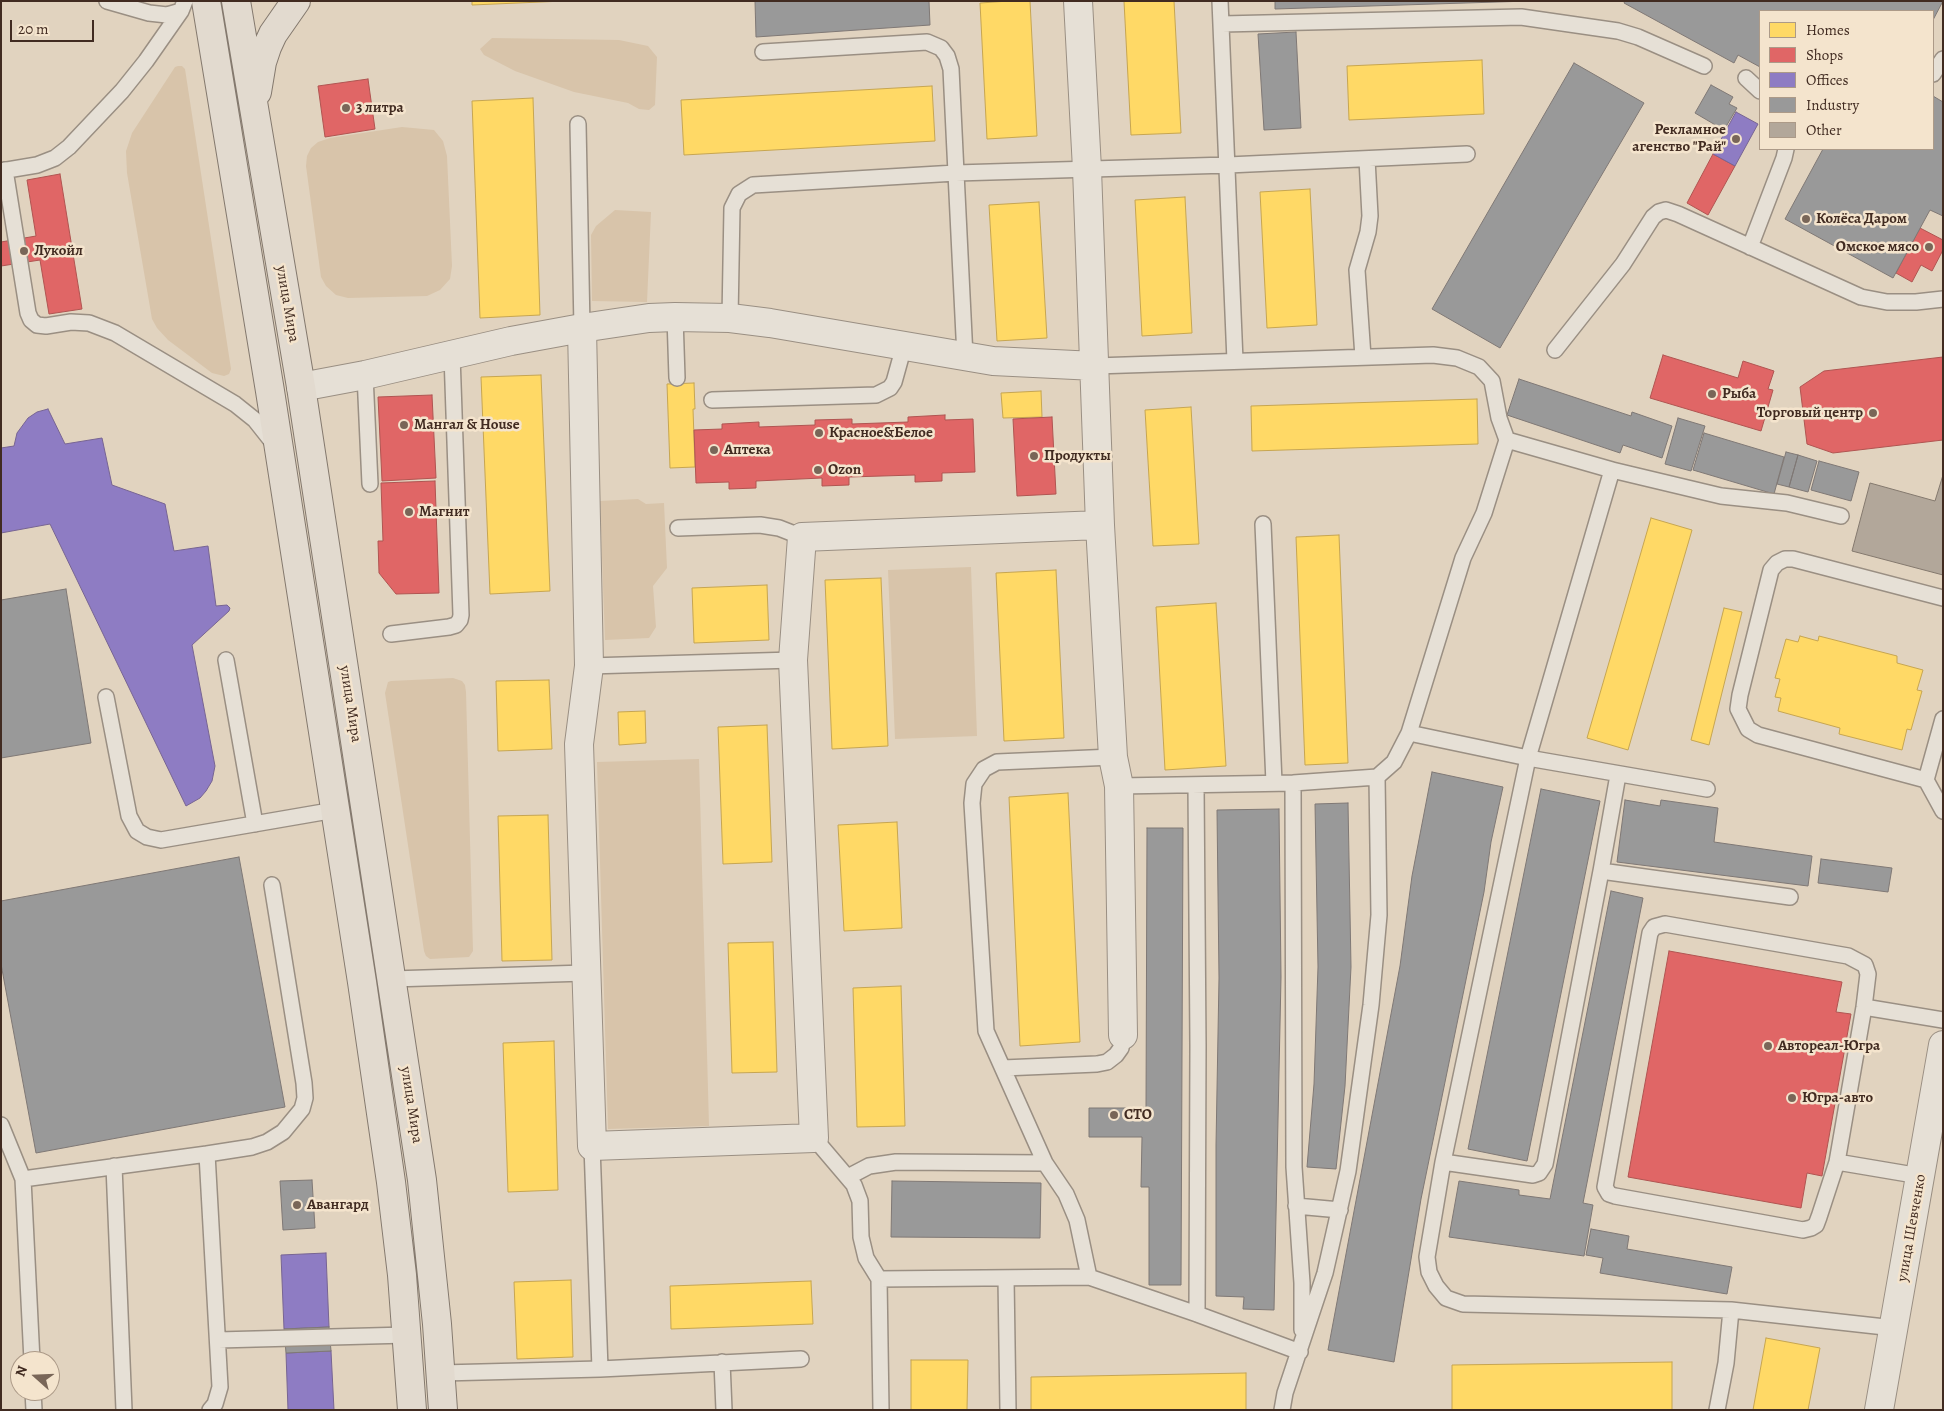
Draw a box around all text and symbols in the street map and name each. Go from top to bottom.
scale bar [12,10,96,42]
legend [1759,10,1934,150]
text: 20 m [18,19,49,39]
text: Homes [1806,20,1850,40]
text: Shops [1806,45,1843,65]
text: Offices [1806,70,1849,90]
text: Industry [1806,95,1859,115]
place label: 3 литра [356,99,404,117]
marker: 3 литра [340,102,352,114]
text: Other [1806,120,1842,140]
place label: Рекламное агенство "Рай" [1632,121,1726,156]
marker: Рекламное агенство "Рай" [1730,133,1742,145]
place label: Колёса Даром [1816,210,1907,228]
marker: Колёса Даром [1800,213,1812,225]
place label: Омское мясо [1836,238,1919,256]
marker: Омское мясо [1923,241,1935,253]
place label: Лукойл [34,242,83,260]
marker: Лукойл [18,245,30,257]
street label: улица Мира [271,264,303,344]
place label: Рыба [1722,385,1756,403]
marker: Рыба [1706,388,1718,400]
place label: Торговый центр [1757,404,1863,422]
marker: Торговый центр [1867,407,1879,419]
place label: Мангал & House [414,416,520,434]
marker: Мангал & House [398,419,410,431]
place label: Красное&Белое [829,424,933,442]
marker: Красное&Белое [813,427,825,439]
place label: Аптека [724,441,771,459]
marker: Аптека [708,444,720,456]
place label: Продукты [1044,447,1111,465]
marker: Продукты [1028,450,1040,462]
place label: Ozon [828,461,861,479]
marker: Ozon [812,464,824,476]
place label: Магнит [419,503,470,521]
marker: Магнит [403,506,415,518]
street label: улица Мира [335,664,365,744]
place label: Автореал-Югра [1778,1037,1880,1055]
marker: Автореал-Югра [1762,1040,1774,1052]
street label: улица Мира [396,1065,426,1145]
place label: Югра-авто [1802,1089,1873,1107]
marker: Югра-авто [1786,1092,1798,1104]
place label: СТО [1124,1106,1152,1124]
marker: СТО [1108,1109,1120,1121]
street label: улица Шевченко [1894,1173,1930,1283]
place label: Авангард [307,1196,369,1214]
marker: Авангард [291,1199,303,1211]
north arrow [10,1351,60,1401]
text: N [11,1363,32,1379]

